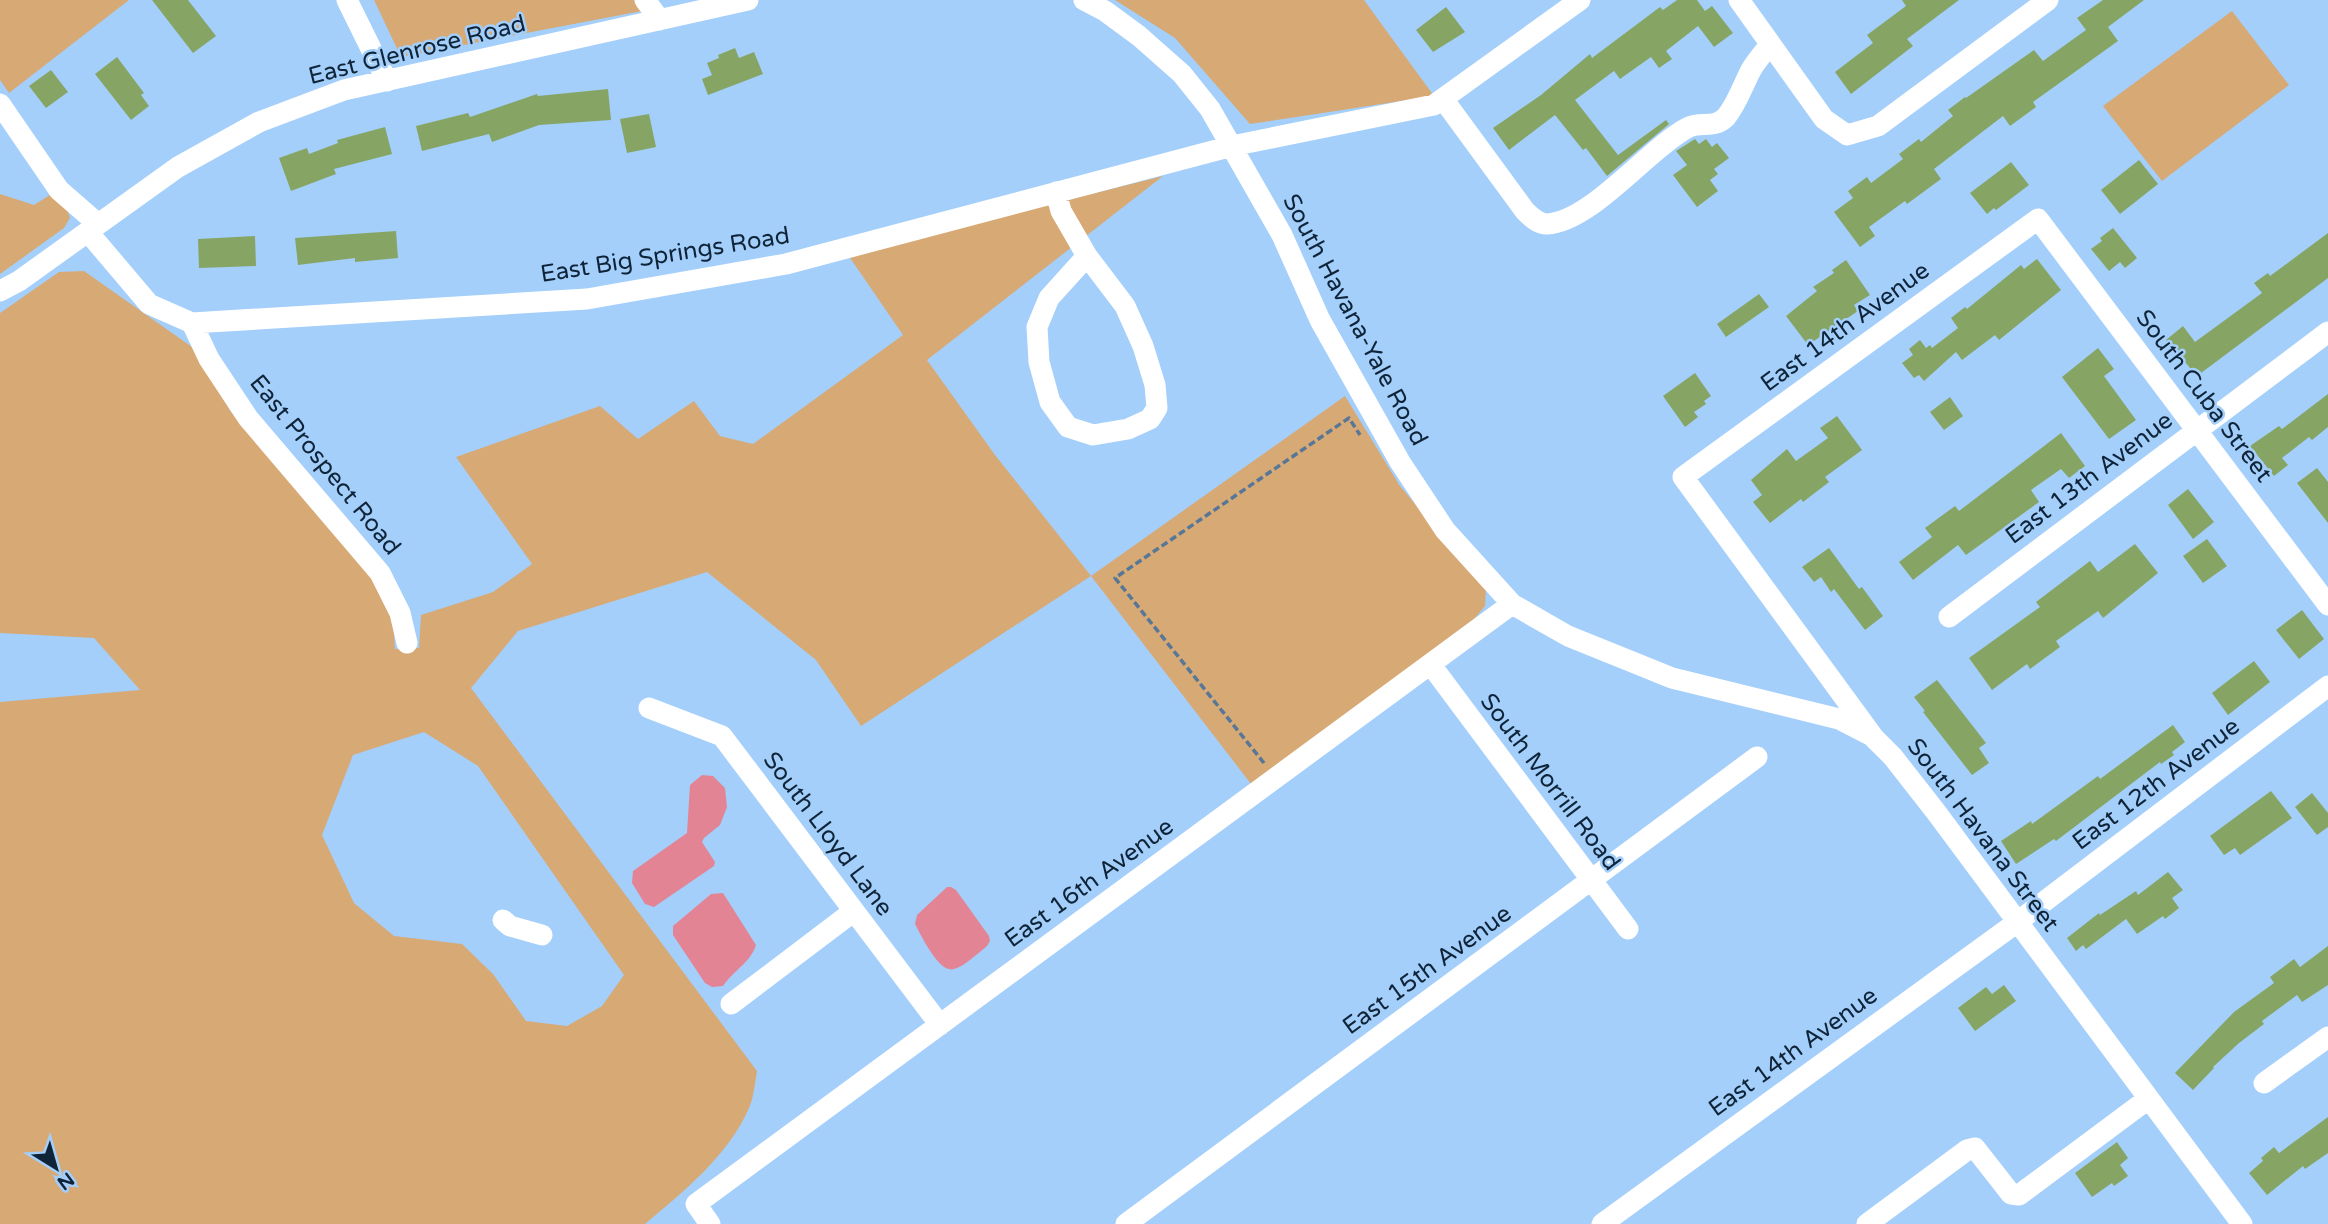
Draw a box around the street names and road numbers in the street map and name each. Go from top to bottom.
street label: East Glenrose Road [305,9,529,91]
street label: South Havana-Yale Road [1276,189,1434,451]
street label: East Big Springs Road [538,221,792,289]
street label: East 14th Avenue [1755,256,1935,398]
street label: South Cuba Street [2130,304,2278,488]
street label: East Prospect Road [243,369,407,561]
street label: East 13th Avenue [2000,406,2178,550]
street label: South Morrill Road [1474,688,1626,876]
street label: East 12th Avenue [2067,712,2245,856]
street label: South Havana Street [1901,733,2065,937]
street label: South Lloyd Lane [757,746,899,922]
street label: East 16th Avenue [999,812,1179,954]
street label: East 15th Avenue [1337,899,1517,1041]
street label: East 14th Avenue [1703,981,1883,1123]

